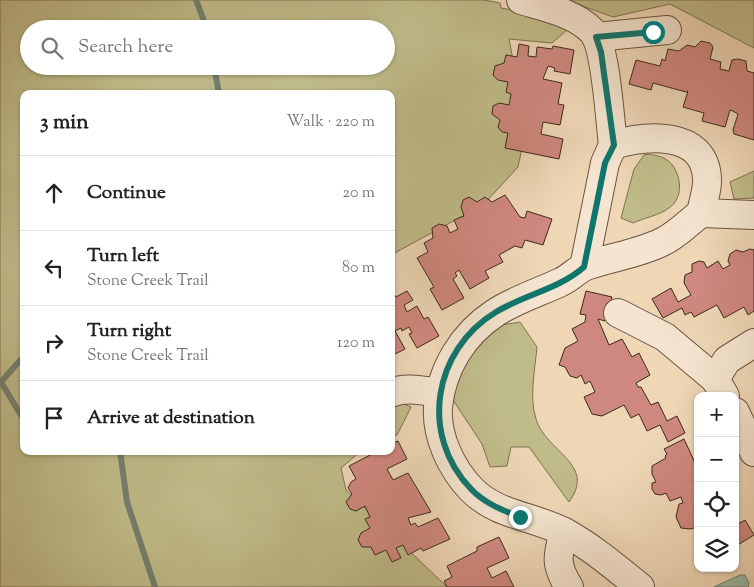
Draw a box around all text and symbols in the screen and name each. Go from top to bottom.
search box [20,20,395,75]
route start [642,21,665,44]
icon: search [38,34,66,62]
text: Search here [78,34,173,61]
text: 3 min [40,108,89,138]
text: Walk · 220 m [287,111,375,134]
icon: ahead [40,179,68,207]
text: Continue [87,180,166,207]
text: 20 m [342,182,375,205]
text: Turn left [87,243,159,270]
icon: left [40,254,68,282]
text: 80 m [342,257,375,280]
text: Stone Creek Trail [87,270,209,293]
text: Turn right [87,318,171,345]
icon: right [40,329,68,357]
text: 120 m [337,332,375,355]
text: Stone Creek Trail [87,345,209,368]
map controls [694,392,739,572]
button: + [694,392,739,437]
icon: arrive [40,404,68,432]
text: Arrive at destination [87,405,255,432]
button: − [694,437,739,482]
button: locate [694,482,739,527]
route end [509,506,532,529]
button: layers [694,527,739,572]

